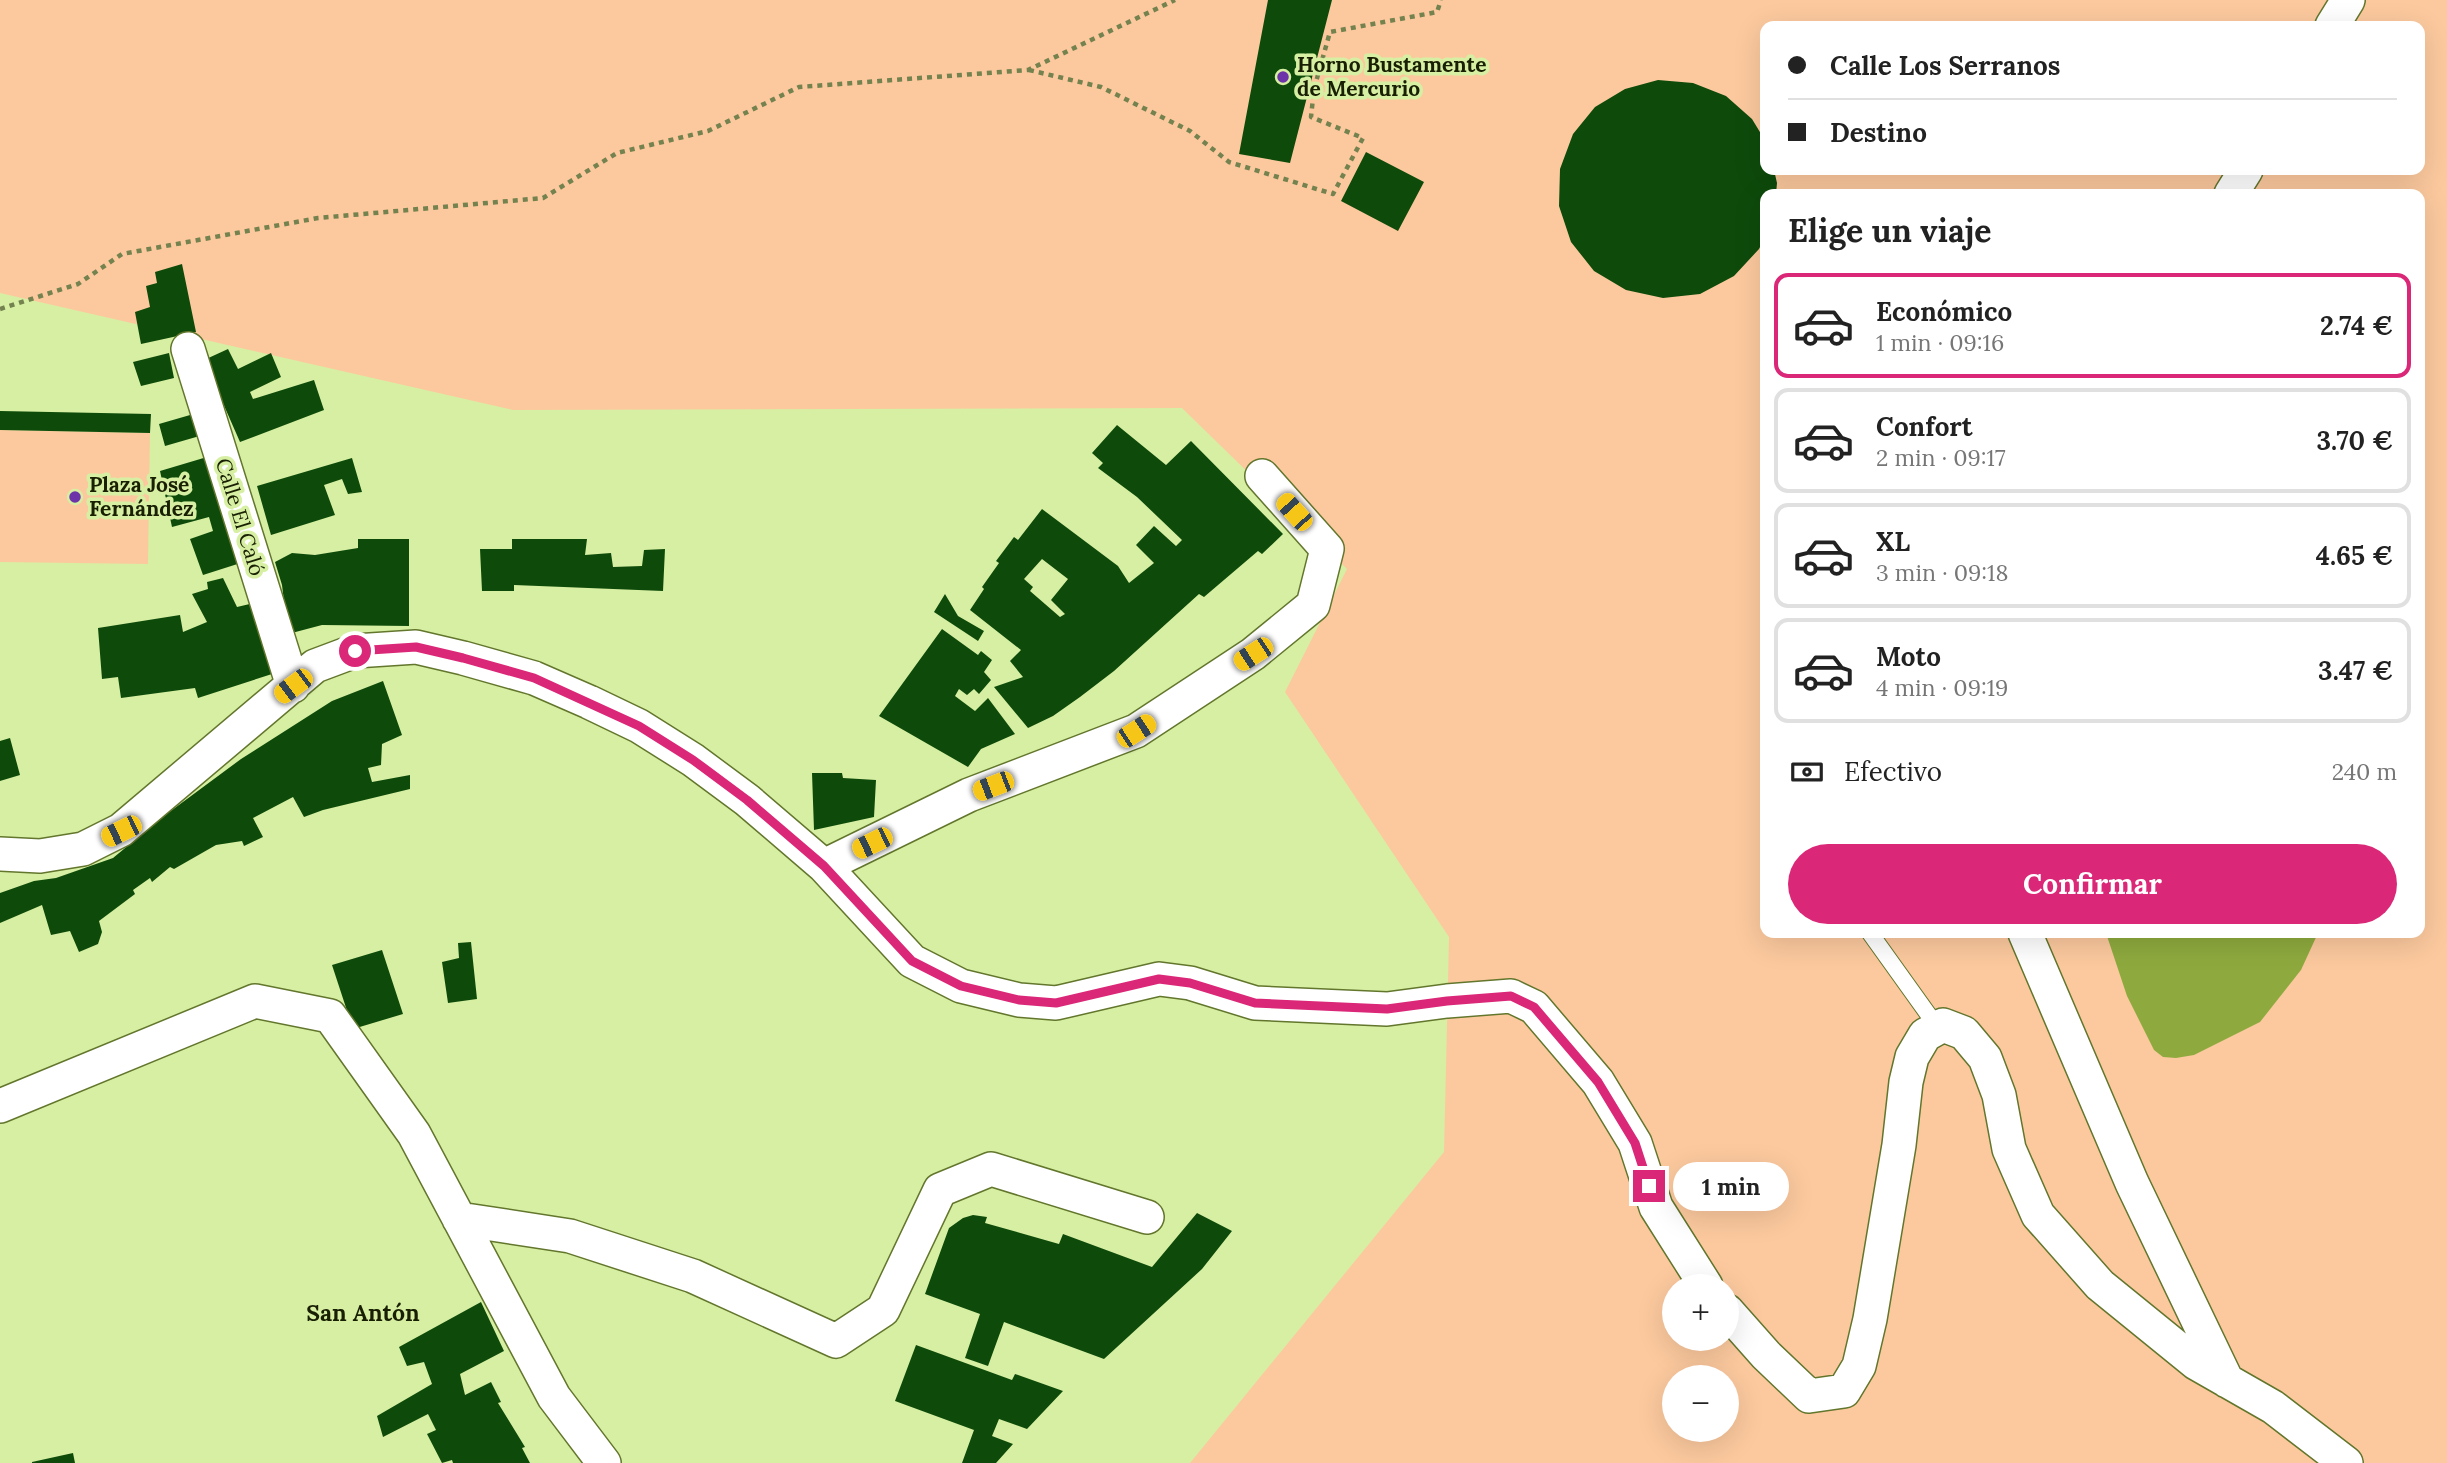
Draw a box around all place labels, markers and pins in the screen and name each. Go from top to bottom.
place label: Horno Bustamente de Mercurio [1297,51,1487,102]
marker: Horno Bustamente de Mercurio [1275,69,1291,85]
place label: Plaza José Fernández [89,471,194,522]
marker: Plaza José Fernández [67,489,83,505]

